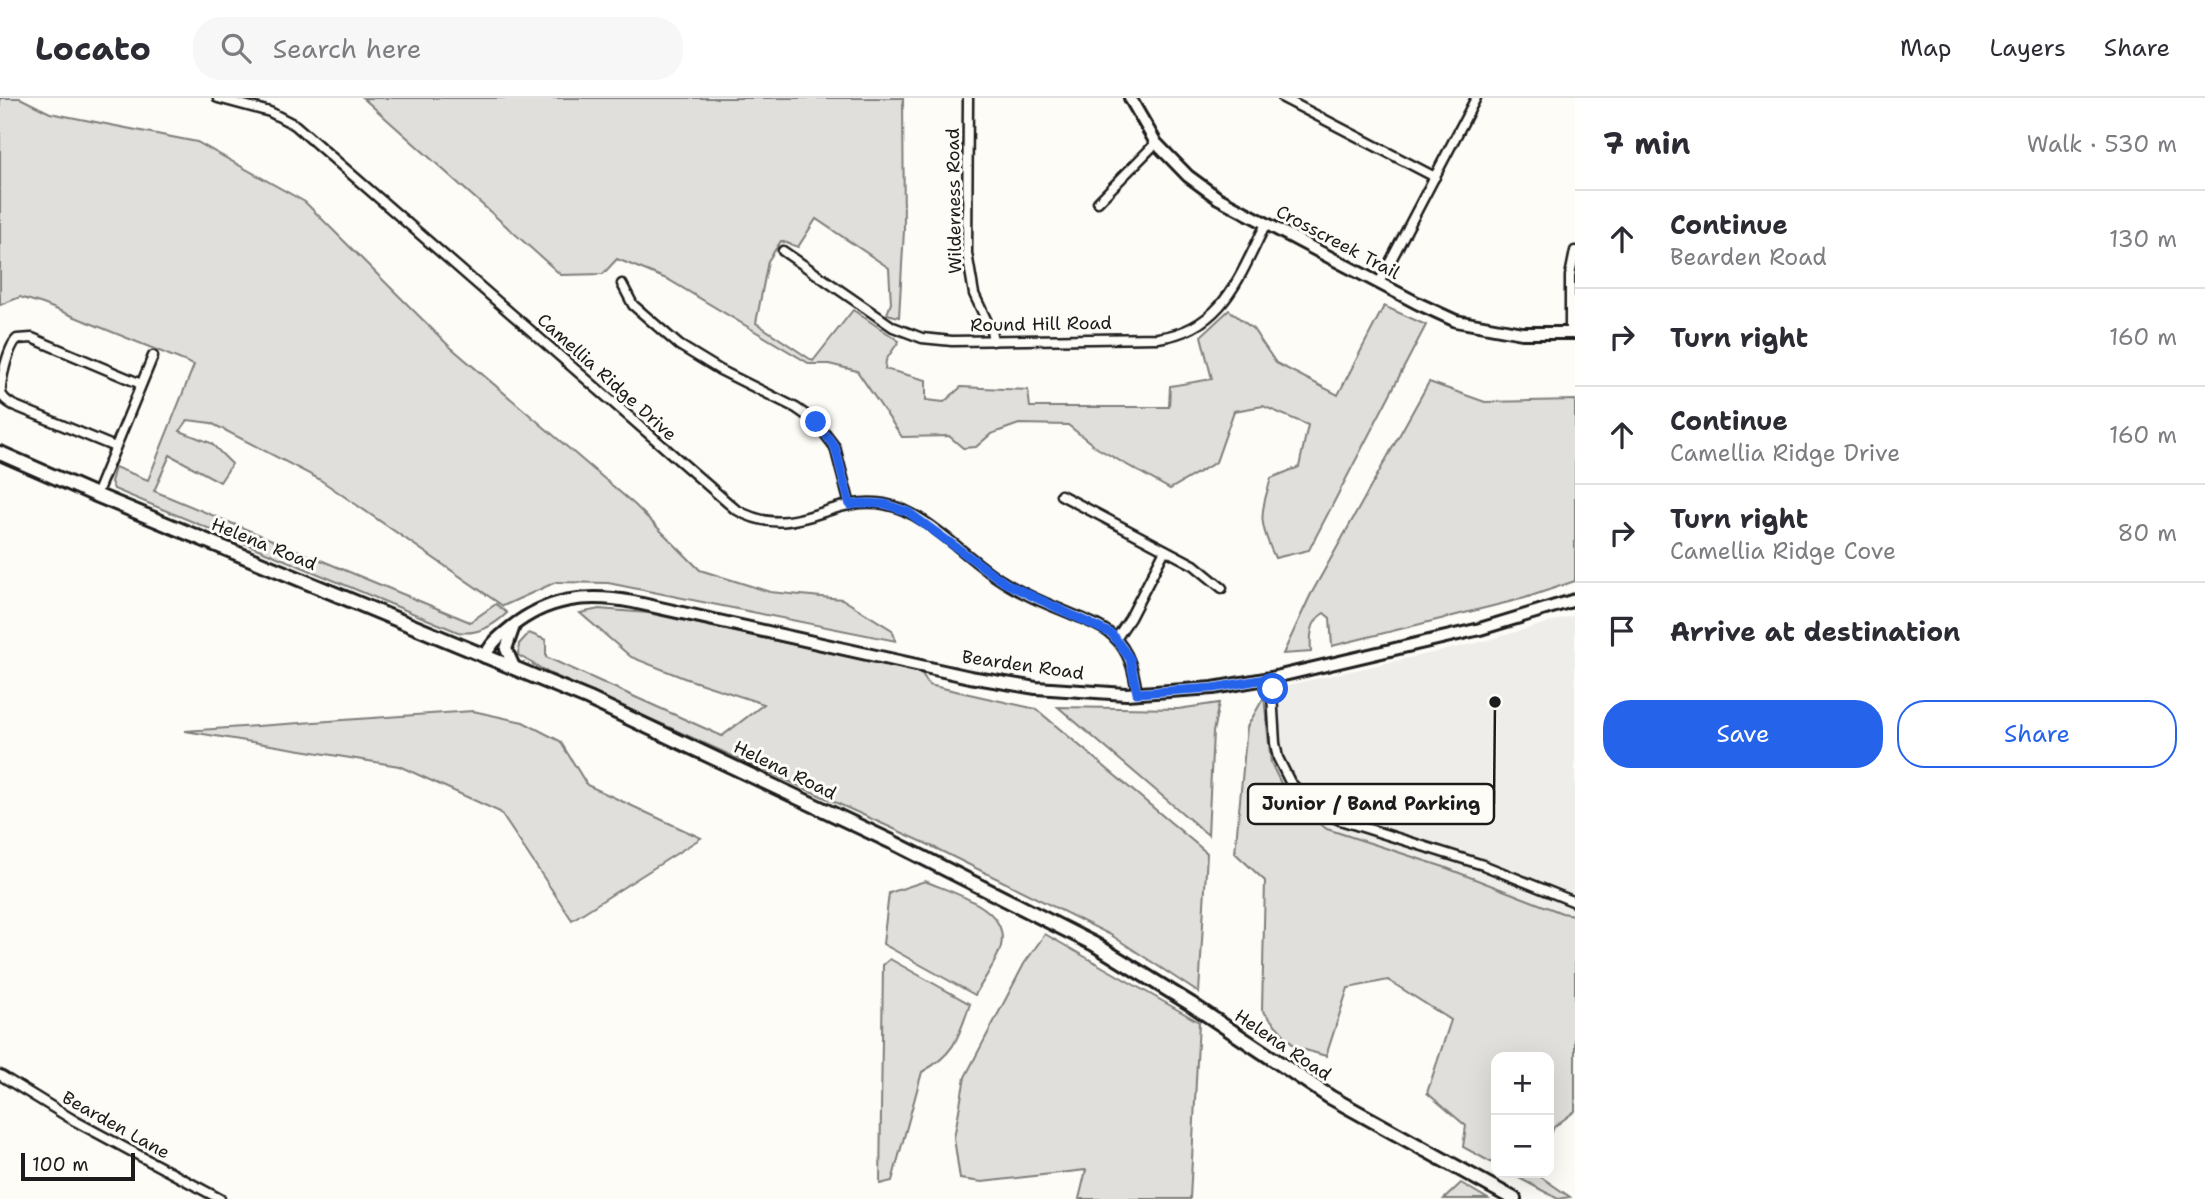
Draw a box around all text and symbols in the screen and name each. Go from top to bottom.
search box [193,17,683,80]
text: Locato [35,26,151,71]
icon: search [217,29,255,67]
text: Search here [273,31,421,66]
text: Map [1900,32,1951,64]
text: Layers [1989,32,2066,64]
text: Share [2104,32,2170,64]
text: 7 min [1603,123,1690,164]
street label: Wilderness Road [941,128,967,274]
text: Walk · 530 m [2027,129,2177,159]
street label: Crosscreek Trail [1272,199,1405,285]
text: Continue [1670,207,1788,242]
icon: ahead [1603,220,1641,258]
text: 130 m [2109,224,2177,254]
text: Bearden Road [1670,242,1827,272]
street label: Camellia Ridge Drive [532,308,682,446]
street label: Round Hill Road [970,311,1112,337]
icon: right [1603,318,1641,356]
text: Turn right [1670,320,1808,355]
text: 160 m [2109,322,2177,352]
text: Continue [1670,403,1788,438]
route end [800,406,831,437]
icon: ahead [1603,416,1641,454]
text: 160 m [2109,420,2177,450]
text: Camellia Ridge Drive [1670,438,1900,468]
text: Turn right [1670,501,1808,536]
street label: Helena Road [208,512,320,576]
icon: right [1603,514,1641,552]
text: 80 m [2118,518,2177,548]
text: Camellia Ridge Cove [1670,536,1896,566]
icon: arrive [1603,612,1641,650]
text: Arrive at destination [1670,614,1960,649]
street label: Bearden Road [961,645,1085,685]
route start [1257,673,1288,704]
button: Save [1603,700,1883,768]
button: Share [1897,700,2177,768]
street label: Helena Road [729,735,841,805]
callout: Junior / Band Parking [1248,784,1494,824]
text: Junior / Band Parking [1262,791,1480,816]
street label: Helena Road [1230,1004,1336,1086]
map controls [1491,1052,1554,1178]
button: + [1491,1052,1554,1115]
street label: Bearden Lane [58,1086,174,1164]
button: − [1491,1115,1554,1178]
scale bar [21,1150,135,1182]
text: 100 m [32,1152,89,1177]

